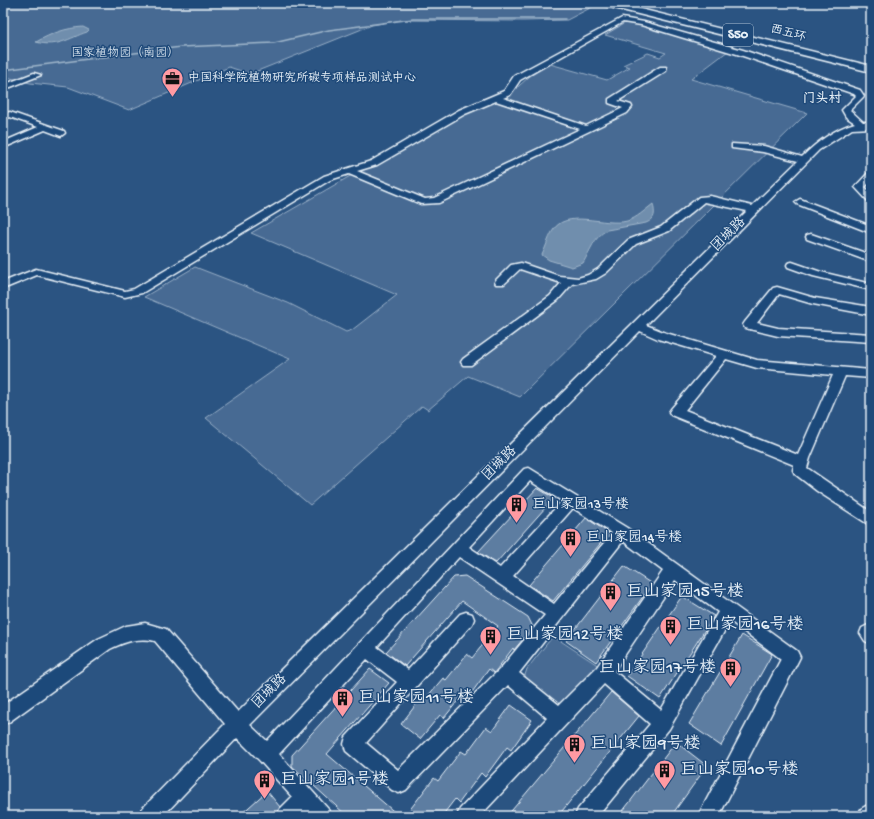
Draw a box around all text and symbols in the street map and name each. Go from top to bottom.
street label: 西五环 [769,23,807,45]
road number: S50 [723,24,753,46]
park label: 国家植物园（南园） [71,45,179,61]
office icon: 中国科学院植物研究所碳专项样品测试中心 [159,66,185,99]
place label: 中国科学院植物研究所碳专项样品测试中心 [188,70,416,86]
district label: 门头村 [802,90,842,107]
street label: 团城路 [707,213,750,256]
street label: 团城路 [478,442,521,485]
building icon: 巨山家园13号楼 [503,492,529,525]
place label: 巨山家园13号楼 [532,496,629,514]
building icon: 巨山家园14号楼 [557,525,583,558]
place label: 巨山家园14号楼 [586,529,682,547]
building icon: 巨山家园15号楼 [597,580,623,613]
place label: 巨山家园15号楼 [626,581,744,603]
building icon: 巨山家园16号楼 [658,613,684,646]
place label: 巨山家园16号楼 [686,614,803,636]
building icon: 巨山家园12号楼 [477,623,503,656]
place label: 巨山家园12号楼 [506,624,623,646]
building icon: 巨山家园17号楼 [718,656,744,689]
place label: 巨山家园17号楼 [598,657,716,679]
street label: 团城路 [248,670,291,713]
building icon: 巨山家园11号楼 [329,686,355,719]
place label: 巨山家园11号楼 [358,687,474,709]
building icon: 巨山家园9号楼 [562,732,588,765]
place label: 巨山家园9号楼 [590,733,701,755]
building icon: 巨山家园10号楼 [651,758,677,791]
place label: 巨山家园10号楼 [680,759,799,781]
building icon: 巨山家园1号楼 [252,768,278,801]
place label: 巨山家园1号楼 [280,769,389,791]

